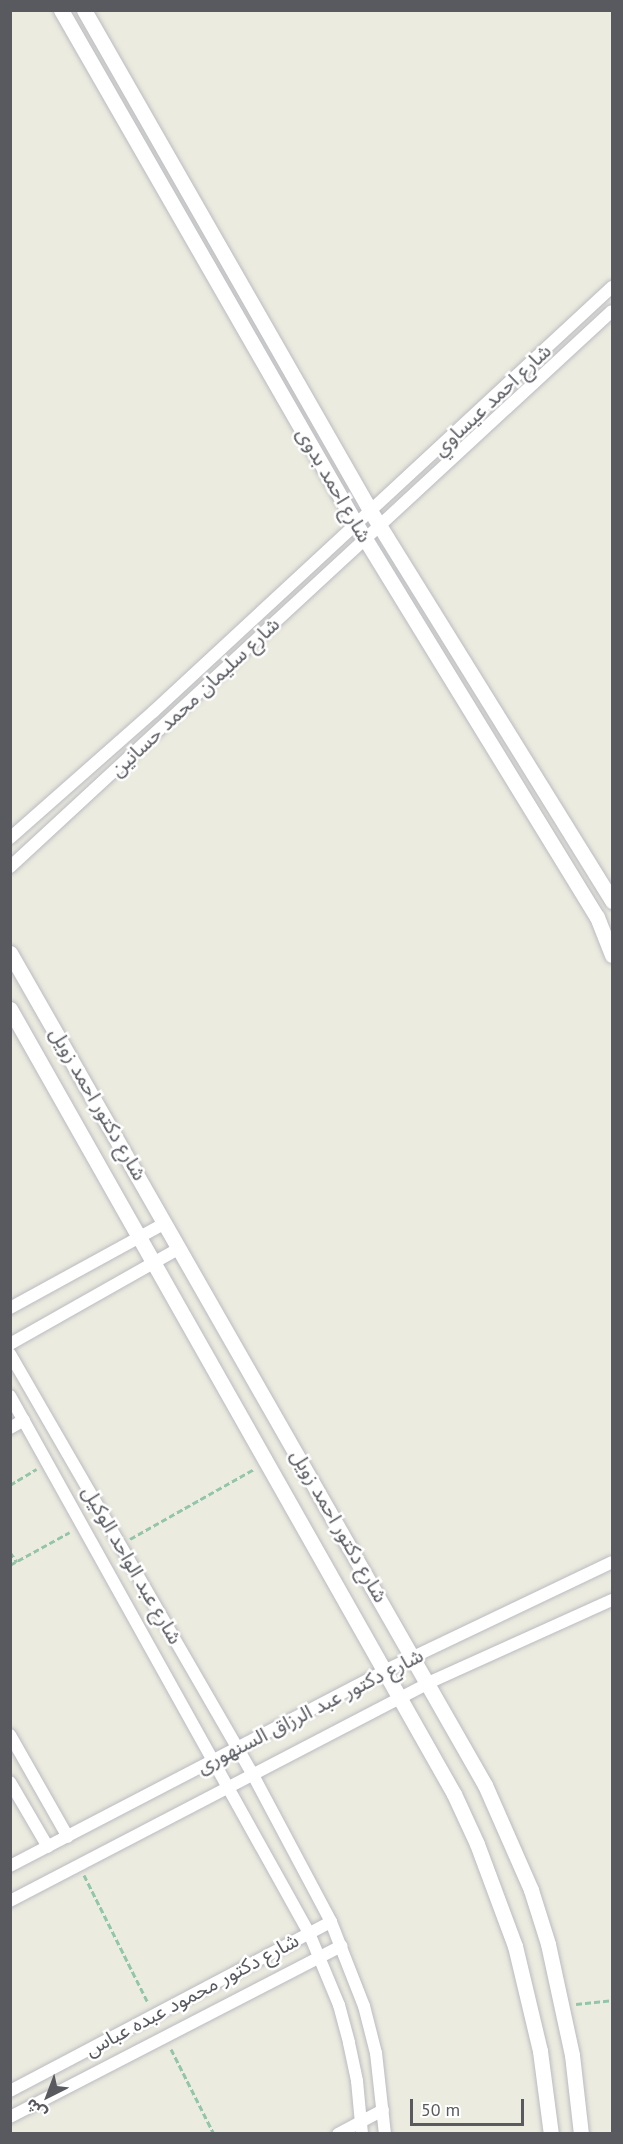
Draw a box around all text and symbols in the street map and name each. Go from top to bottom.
street label: شارع احمد عيساوي [428,339,556,461]
street label: شارع احمد بدوى [291,423,377,547]
street label: شارع سليمان محمد حسانين [105,612,285,782]
street label: شارع دكتور احمد زويل [44,1023,152,1185]
street label: شارع دكتور احمد زويل [285,1445,393,1607]
street label: شارع عبد الواحد الوكيل [77,1482,187,1648]
street label: شارع دكتور عبد الرزاق السنهورى [193,1643,427,1779]
street label: شارع دكتور محمود عبده عباس [81,1928,303,2062]
north arrow [18,2066,78,2126]
scale bar [413,2087,527,2125]
text: ش [21,2095,51,2124]
text: 50 m [421,2098,460,2121]

